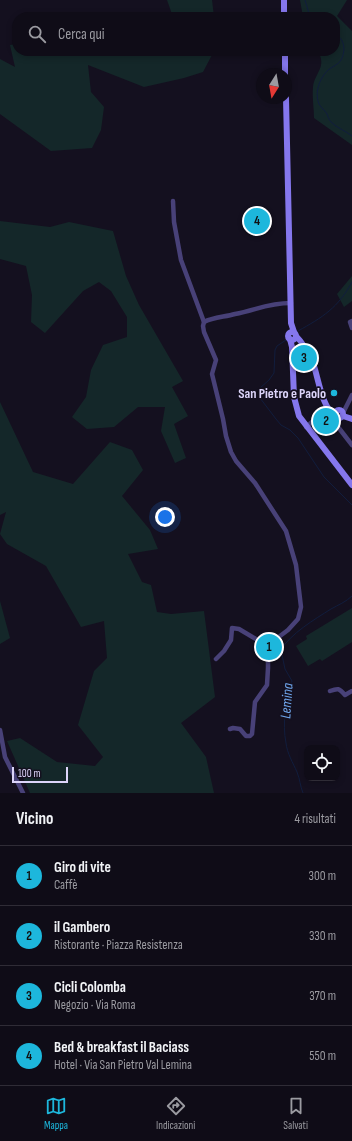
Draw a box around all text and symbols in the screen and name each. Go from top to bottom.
search box [12,12,340,56]
icon: search [26,23,48,45]
text: Cerca qui [58,25,105,44]
north arrow [256,68,292,104]
pin: 4 [244,206,270,236]
pin: 3 [291,343,317,373]
place label: San Pietro e Paolo [238,385,326,402]
marker: San Pietro e Paolo [329,388,339,398]
pin: 2 [313,406,339,436]
your location [155,507,175,527]
pin: 1 [256,632,282,662]
water label: Lemina [276,683,298,719]
map controls [304,745,340,781]
button: locate [304,745,340,781]
scale bar [12,765,68,784]
text: 100 m [18,767,40,780]
text: Vicino [16,809,53,829]
text: 4 risultati [295,811,336,827]
text: Giro di vite [54,858,111,877]
text: 1 [26,868,32,884]
text: 300 m [309,868,336,884]
text: Caffè [54,877,78,893]
text: il Gambero [54,918,110,937]
text: 2 [26,928,32,944]
text: 330 m [309,928,336,944]
text: Ristorante · Piazza Resistenza [54,937,183,953]
text: Cicli Colomba [54,978,126,997]
text: 3 [26,988,32,1004]
text: 370 m [309,988,336,1004]
text: Negozio · Via Roma [54,997,135,1013]
text: Bed & breakfast il Baciass [54,1038,189,1057]
text: 4 [26,1048,32,1064]
text: 550 m [309,1048,336,1064]
text: Hotel · Via San Pietro Val Lemina [54,1057,192,1073]
tab: Mappa [44,1095,68,1132]
tab: Indicazioni [156,1095,195,1132]
tab: Salvati [283,1095,308,1132]

